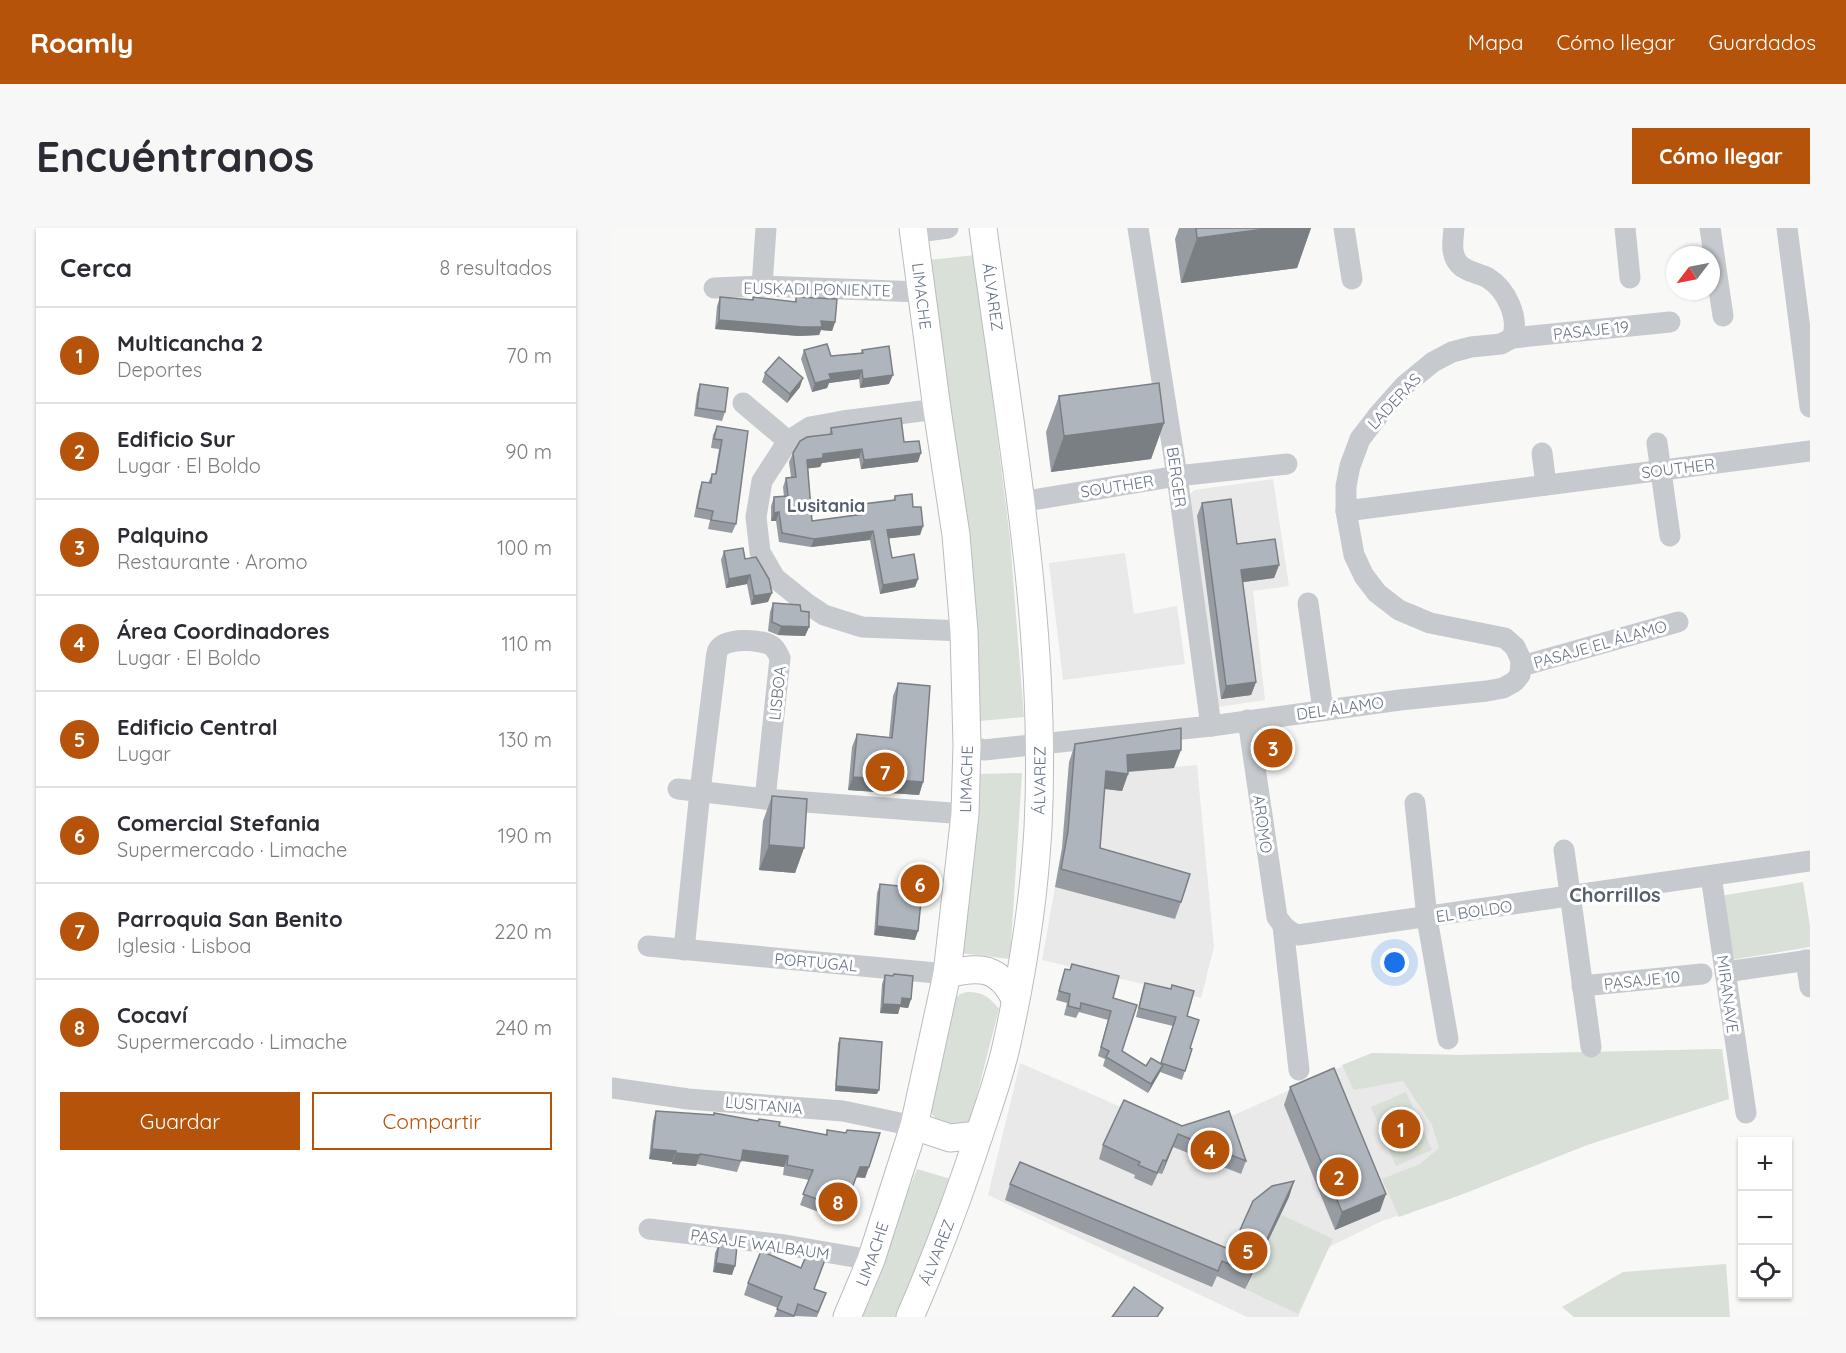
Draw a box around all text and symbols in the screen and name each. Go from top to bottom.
text: Roamly [30,25,134,60]
text: Mapa [1468,29,1523,55]
text: Cómo llegar [1556,29,1675,55]
text: Guardados [1708,29,1816,55]
button: Cómo llegar [1632,128,1810,184]
text: Encuéntranos [36,130,314,183]
north arrow [1666,246,1720,300]
text: Cerca [60,251,132,284]
text: 8 resultados [439,255,552,280]
street label: LIMACHE [908,261,936,331]
street label: ÁLVAREZ [978,262,1008,332]
street label: EUSKADI PONIENTE [743,278,891,300]
street label: PASAJE 19 [1552,316,1630,344]
text: Multicancha 2 [117,329,263,357]
text: 1 [76,343,83,368]
text: 70 m [506,343,552,368]
text: Deportes [117,357,202,382]
street label: LADERAS [1363,369,1425,433]
text: Edificio Sur [117,425,235,453]
text: 2 [74,439,85,464]
text: 90 m [505,439,552,464]
street label: BERGER [1163,445,1191,509]
text: Lugar · El Boldo [117,453,261,478]
street label: SOUTHER [1640,454,1716,482]
street label: SOUTHER [1079,470,1155,502]
district label: Lusitania [787,494,865,517]
text: Palquino [117,521,208,549]
text: 3 [74,535,85,560]
text: 100 m [497,535,552,560]
text: Restaurante · Aromo [117,549,308,574]
street label: PASAJE EL ÁLAMO [1531,615,1669,673]
text: Área Coordinadores [117,617,330,645]
text: 4 [74,631,85,656]
text: 110 m [502,631,552,656]
text: Lugar · El Boldo [117,645,261,670]
street label: LISBOA [764,665,790,721]
street label: DEL ÁLAMO [1295,692,1385,724]
text: Edificio Central [117,713,278,741]
pin: 3 [1254,726,1292,770]
text: 5 [74,727,85,752]
text: 130 m [499,727,552,752]
text: Lugar [117,741,171,766]
street label: LIMACHE [955,745,977,813]
street label: ÁLVAREZ [1029,746,1050,815]
pin: 7 [866,750,904,794]
street label: AROMO [1249,794,1277,854]
text: Comercial Stefania [117,809,320,837]
text: 6 [74,823,85,848]
text: 190 m [498,823,552,848]
text: Supermercado · Limache [117,837,347,862]
pin: 6 [900,862,940,906]
district label: Chorrillos [1569,882,1661,907]
street label: EL BOLDO [1435,896,1513,926]
text: Parroquia San Benito [117,905,343,933]
text: 7 [74,919,85,944]
text: 220 m [494,919,552,944]
text: Iglesia · Lisboa [117,933,251,958]
street label: PORTUGAL [774,948,859,976]
your location [1380,948,1409,977]
street label: MIRANAVE [1713,954,1743,1034]
street label: PASAJE 10 [1603,966,1681,994]
text: Cocaví [117,1001,187,1029]
text: 8 [74,1015,85,1040]
text: 240 m [495,1015,552,1040]
text: Supermercado · Limache [117,1029,347,1054]
button: Guardar [60,1092,300,1150]
button: Compartir [312,1092,552,1150]
street label: LUSITANIA [724,1092,804,1118]
pin: 1 [1382,1106,1420,1152]
pin: 4 [1190,1128,1230,1172]
map controls [1738,1137,1792,1299]
button: + [1738,1137,1792,1191]
pin: 2 [1320,1154,1358,1200]
pin: 8 [818,1180,858,1224]
button: − [1738,1191,1792,1245]
street label: ÁLVAREZ [915,1217,958,1288]
street label: LIMACHE [851,1219,893,1289]
street label: PASAJE WALBAUM [689,1224,831,1264]
pin: 5 [1228,1228,1268,1274]
button: locate [1738,1245,1792,1299]

